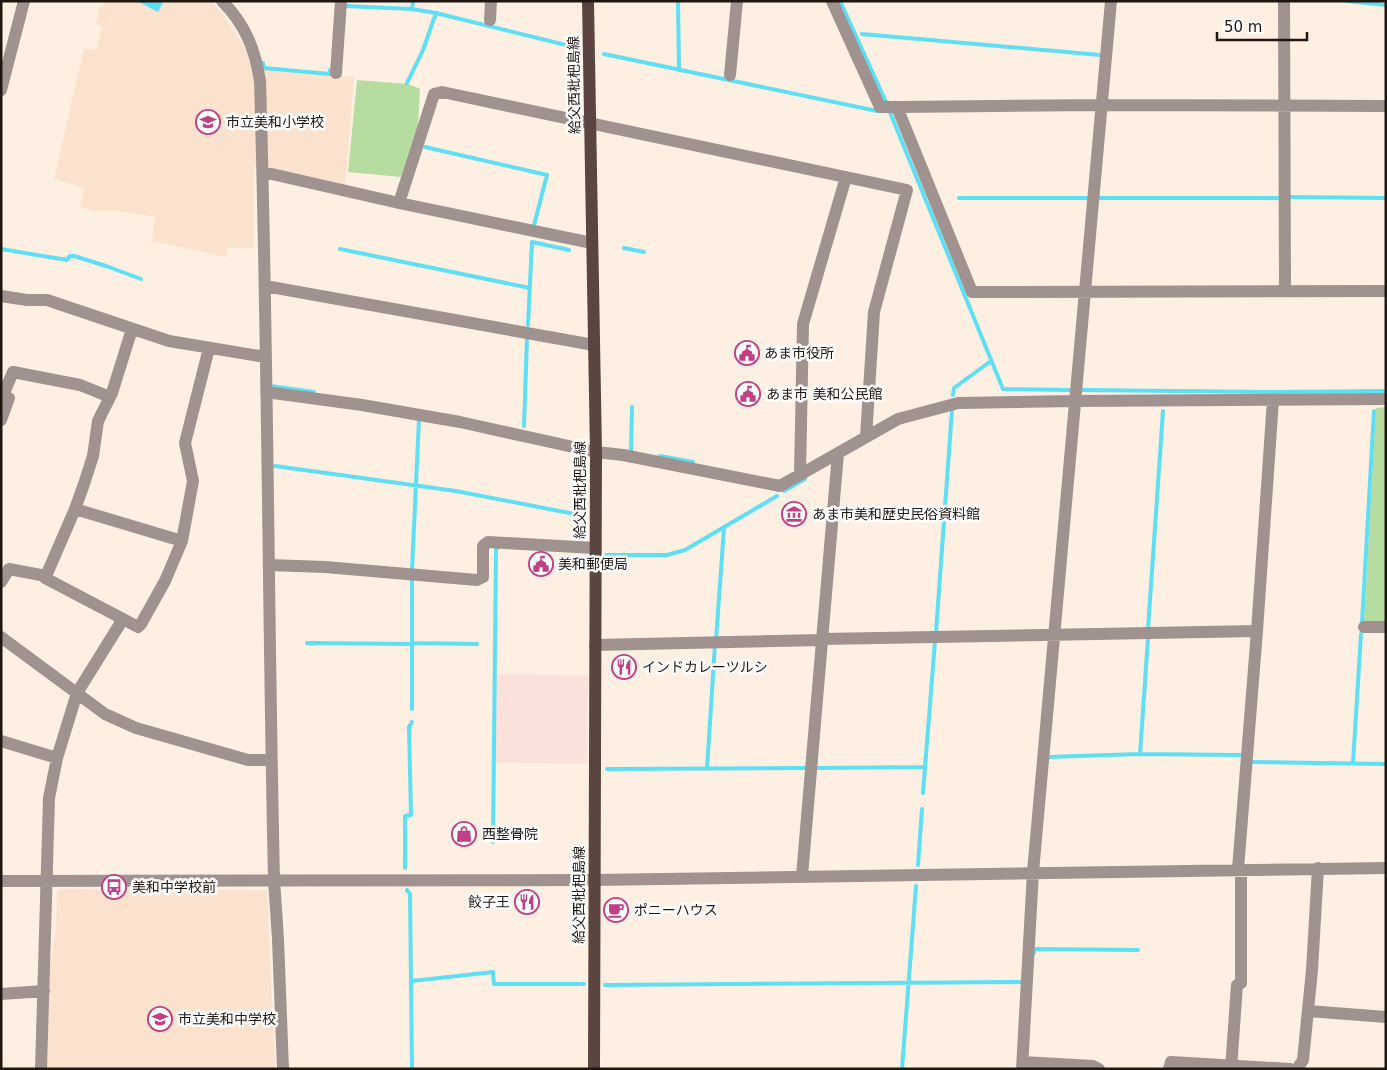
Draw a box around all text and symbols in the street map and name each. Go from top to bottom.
scale bar [1217,10,1307,42]
text: 50 m [1224,18,1262,36]
street label: 給父西枇杷島線 [565,36,583,134]
school or university icon: 市立美和小学校 [195,109,221,135]
place label: 市立美和小学校 [226,114,324,130]
public building icon: あま市役所 [734,340,760,366]
place label: あま市役所 [764,345,834,361]
public building icon: あま市 美和公民館 [735,381,761,407]
place label: あま市 美和公民館 [766,386,882,402]
street label: 給父西枇杷島線 [572,441,588,539]
museum icon: あま市美和歴史民俗資料館 [781,501,807,527]
place label: あま市美和歴史民俗資料館 [812,506,980,522]
public building icon: 美和郵便局 [528,551,554,577]
place label: 美和郵便局 [558,556,628,572]
restaurant icon: インドカレーツルシ [611,654,637,680]
place label: インドカレーツルシ [642,659,768,675]
shop icon: 西整骨院 [451,821,477,847]
place label: 西整骨院 [482,826,538,842]
street label: 給父西枇杷島線 [571,846,587,944]
bus stop icon: 美和中学校前 [101,874,127,900]
place label: 美和中学校前 [132,879,216,895]
restaurant icon: 餃子王 [514,889,540,915]
place label: 餃子王 [468,894,510,910]
cafe icon: ポニーハウス [603,897,629,923]
place label: ポニーハウス [634,902,718,918]
school or university icon: 市立美和中学校 [147,1006,173,1032]
place label: 市立美和中学校 [178,1011,276,1027]

